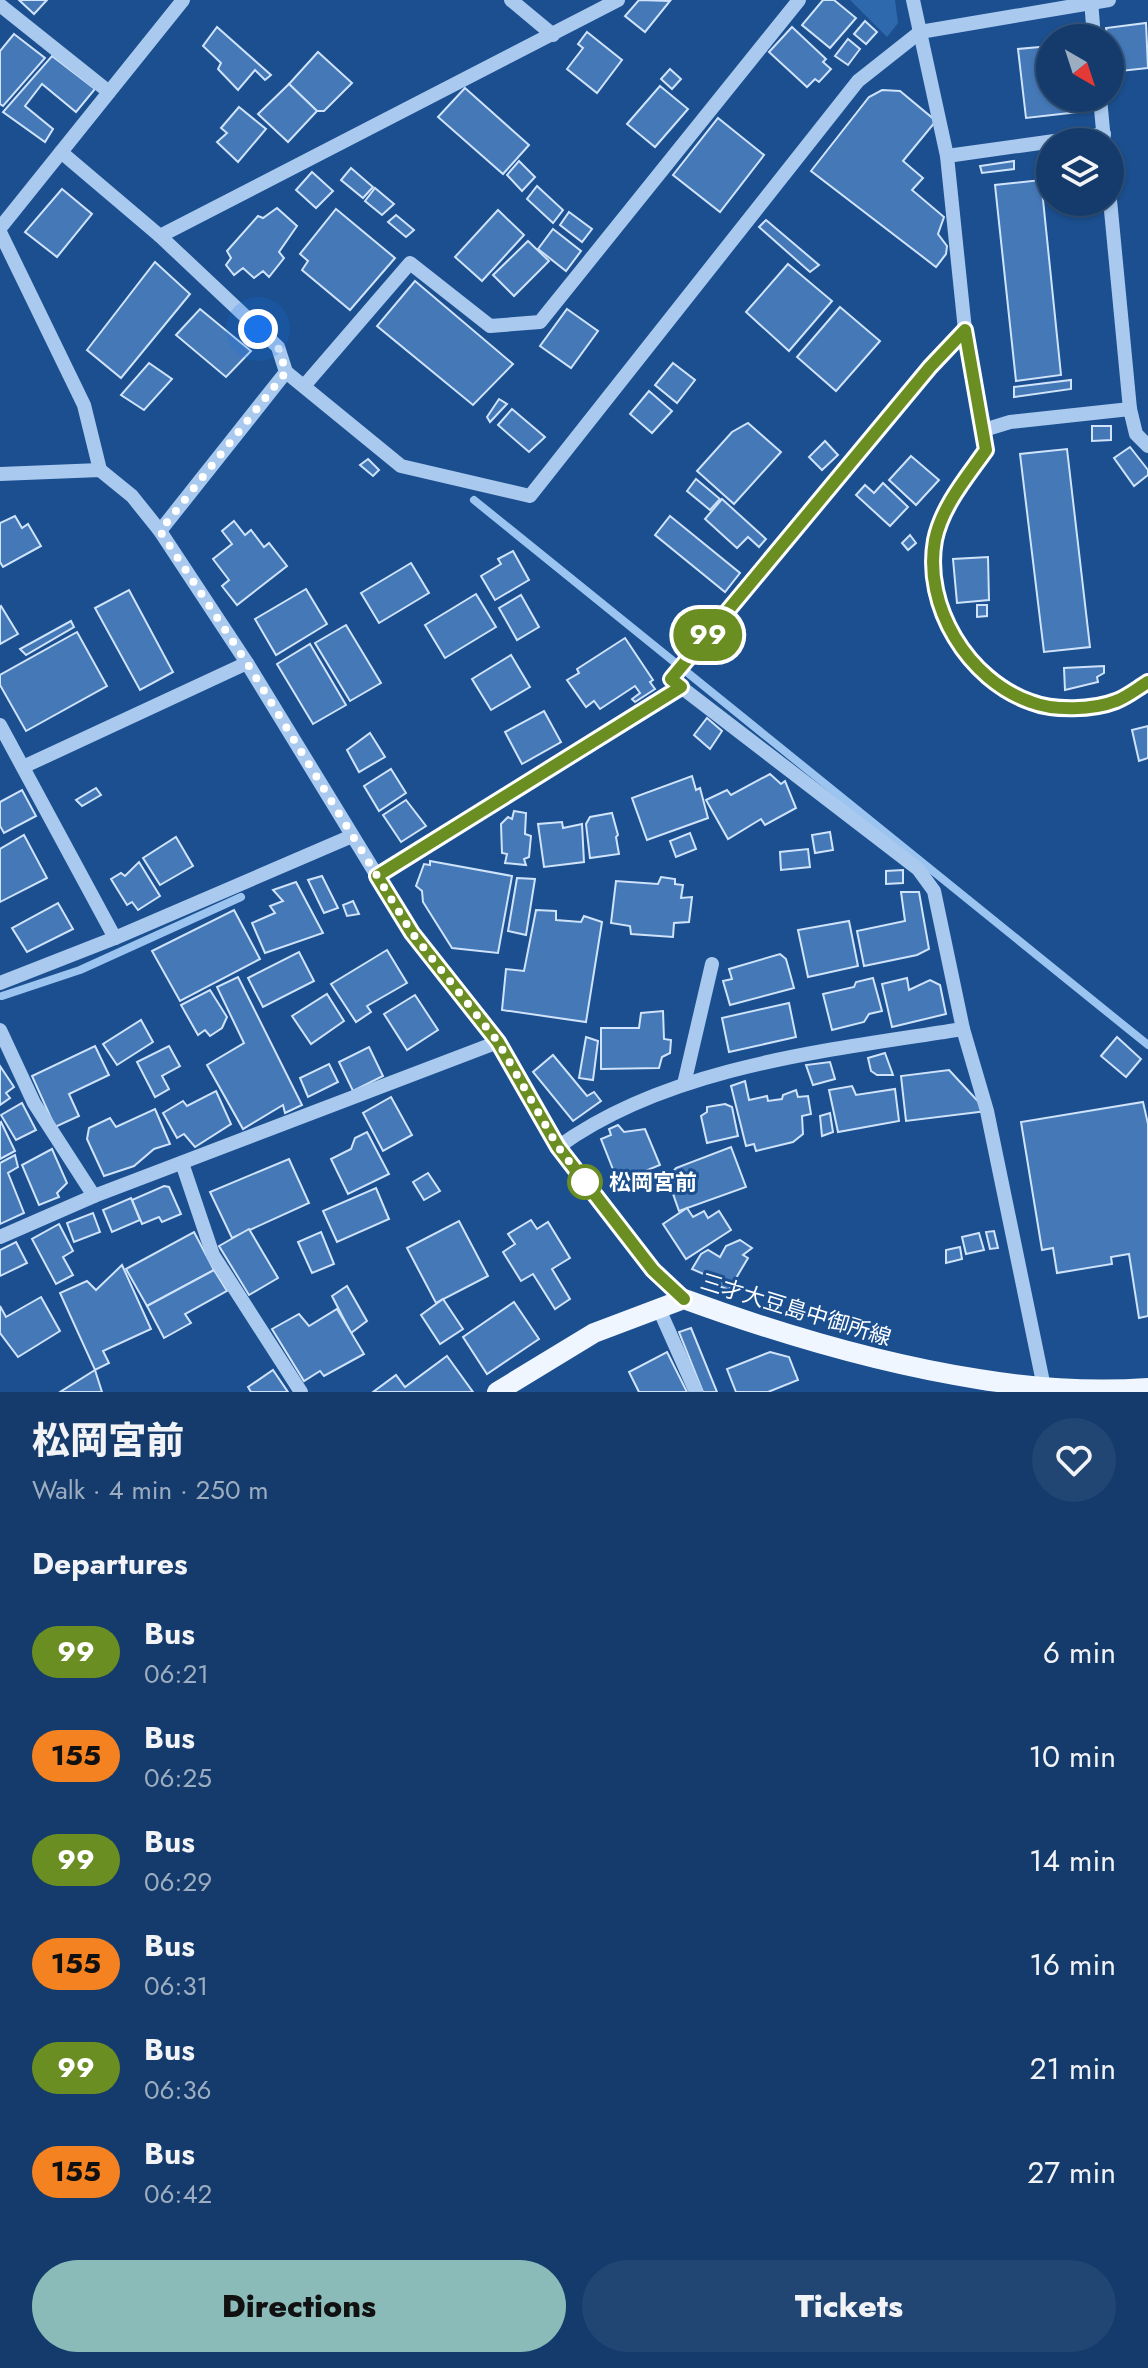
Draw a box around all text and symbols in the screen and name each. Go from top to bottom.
north arrow [1036,24,1124,112]
map controls [1036,24,1124,216]
button: layers [1036,128,1124,216]
your location [238,309,278,349]
line badge: 99 [672,609,744,661]
text: 99 [689,614,727,655]
marker: 松岡宮前 [568,1165,602,1199]
place label: 松岡宮前 [609,1166,697,1198]
street label: 三才大豆島中御所線 [697,1265,895,1353]
text: 松岡宮前 [32,1413,184,1468]
button: heart [1032,1418,1116,1502]
text: Walk · 4 min · 250 m [32,1471,269,1509]
text: Departures [32,1542,188,1585]
text: Bus [144,1612,195,1655]
text: 99 [57,1631,95,1672]
text: 6 min [1043,1631,1116,1674]
text: 06:21 [144,1655,209,1693]
text: Bus [144,1716,195,1759]
text: 155 [51,1735,101,1776]
text: 10 min [1029,1735,1116,1778]
text: 06:25 [144,1759,212,1797]
text: Bus [144,1820,195,1863]
text: 99 [57,1839,95,1880]
text: 14 min [1029,1839,1116,1882]
text: 06:29 [144,1863,212,1901]
text: Bus [144,1924,195,1967]
text: 155 [51,1943,101,1984]
text: 16 min [1029,1943,1116,1986]
text: 06:31 [144,1967,208,2005]
text: Bus [144,2028,195,2071]
text: 99 [57,2047,95,2088]
text: 21 min [1029,2047,1116,2090]
text: 06:36 [144,2071,212,2109]
text: Bus [144,2132,195,2175]
text: 155 [51,2151,101,2192]
text: 27 min [1027,2151,1116,2194]
text: 06:42 [144,2175,212,2213]
button: Directions [32,2260,566,2352]
button: Tickets [582,2260,1116,2352]

